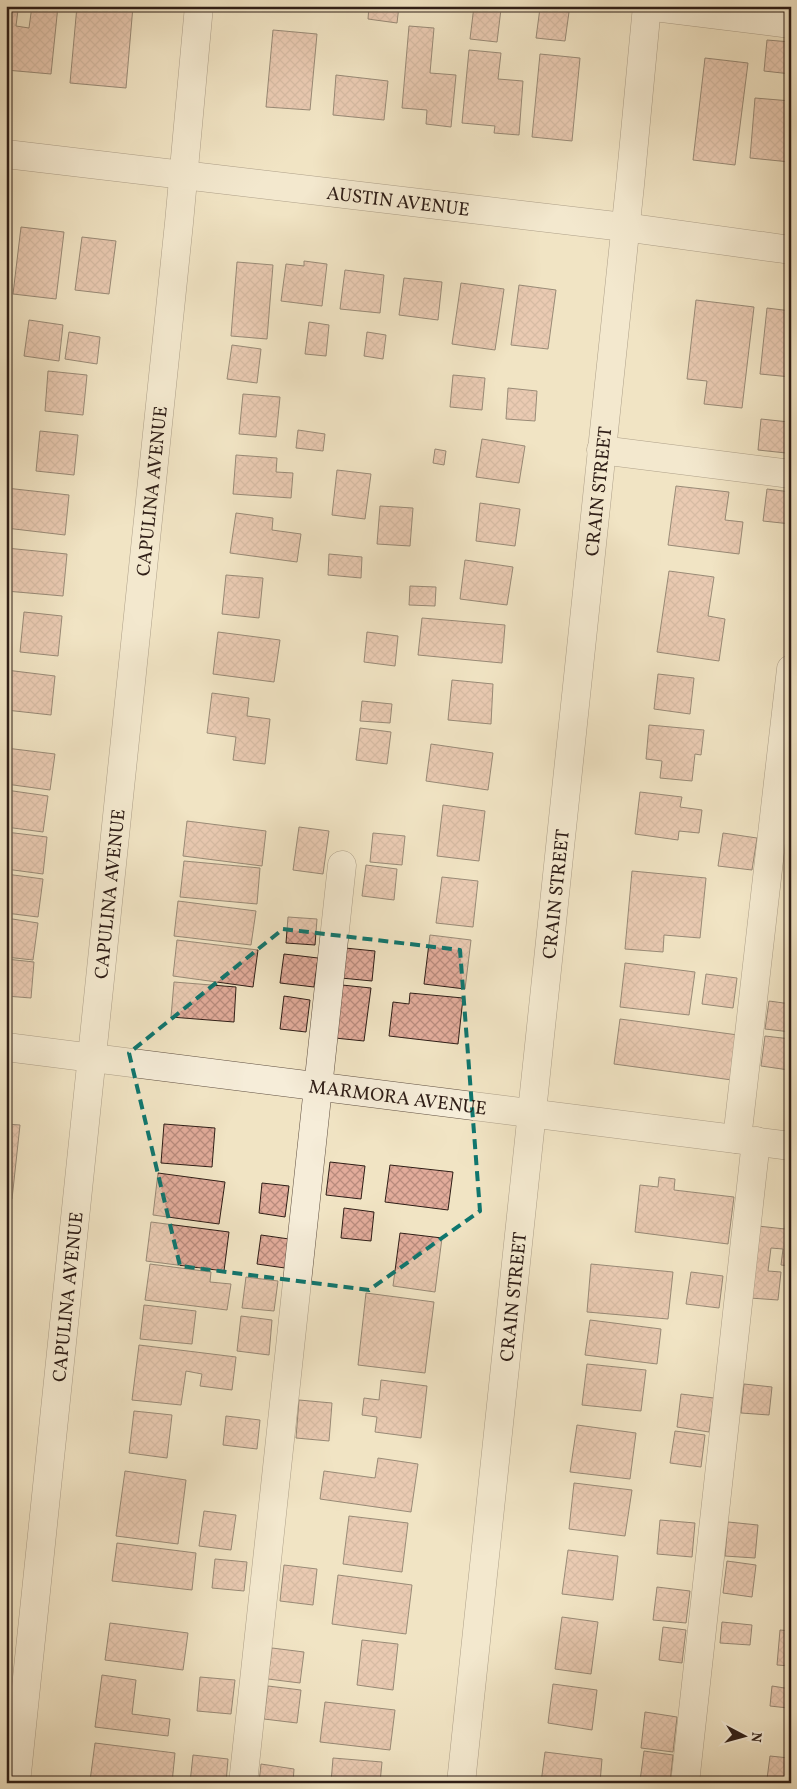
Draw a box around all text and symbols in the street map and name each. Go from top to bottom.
street label: AUSTIN AVENUE [325,181,471,224]
street label: CAPULINA AVENUE [131,405,175,578]
street label: CRAIN STREET [580,425,619,558]
street label: CAPULINA AVENUE [89,808,133,980]
street label: CRAIN STREET [537,828,577,960]
street label: MARMORA AVENUE [307,1074,488,1123]
street label: CAPULINA AVENUE [47,1210,91,1383]
street label: CRAIN STREET [495,1231,534,1363]
north arrow [720,1712,770,1762]
text: N [745,1731,765,1743]

